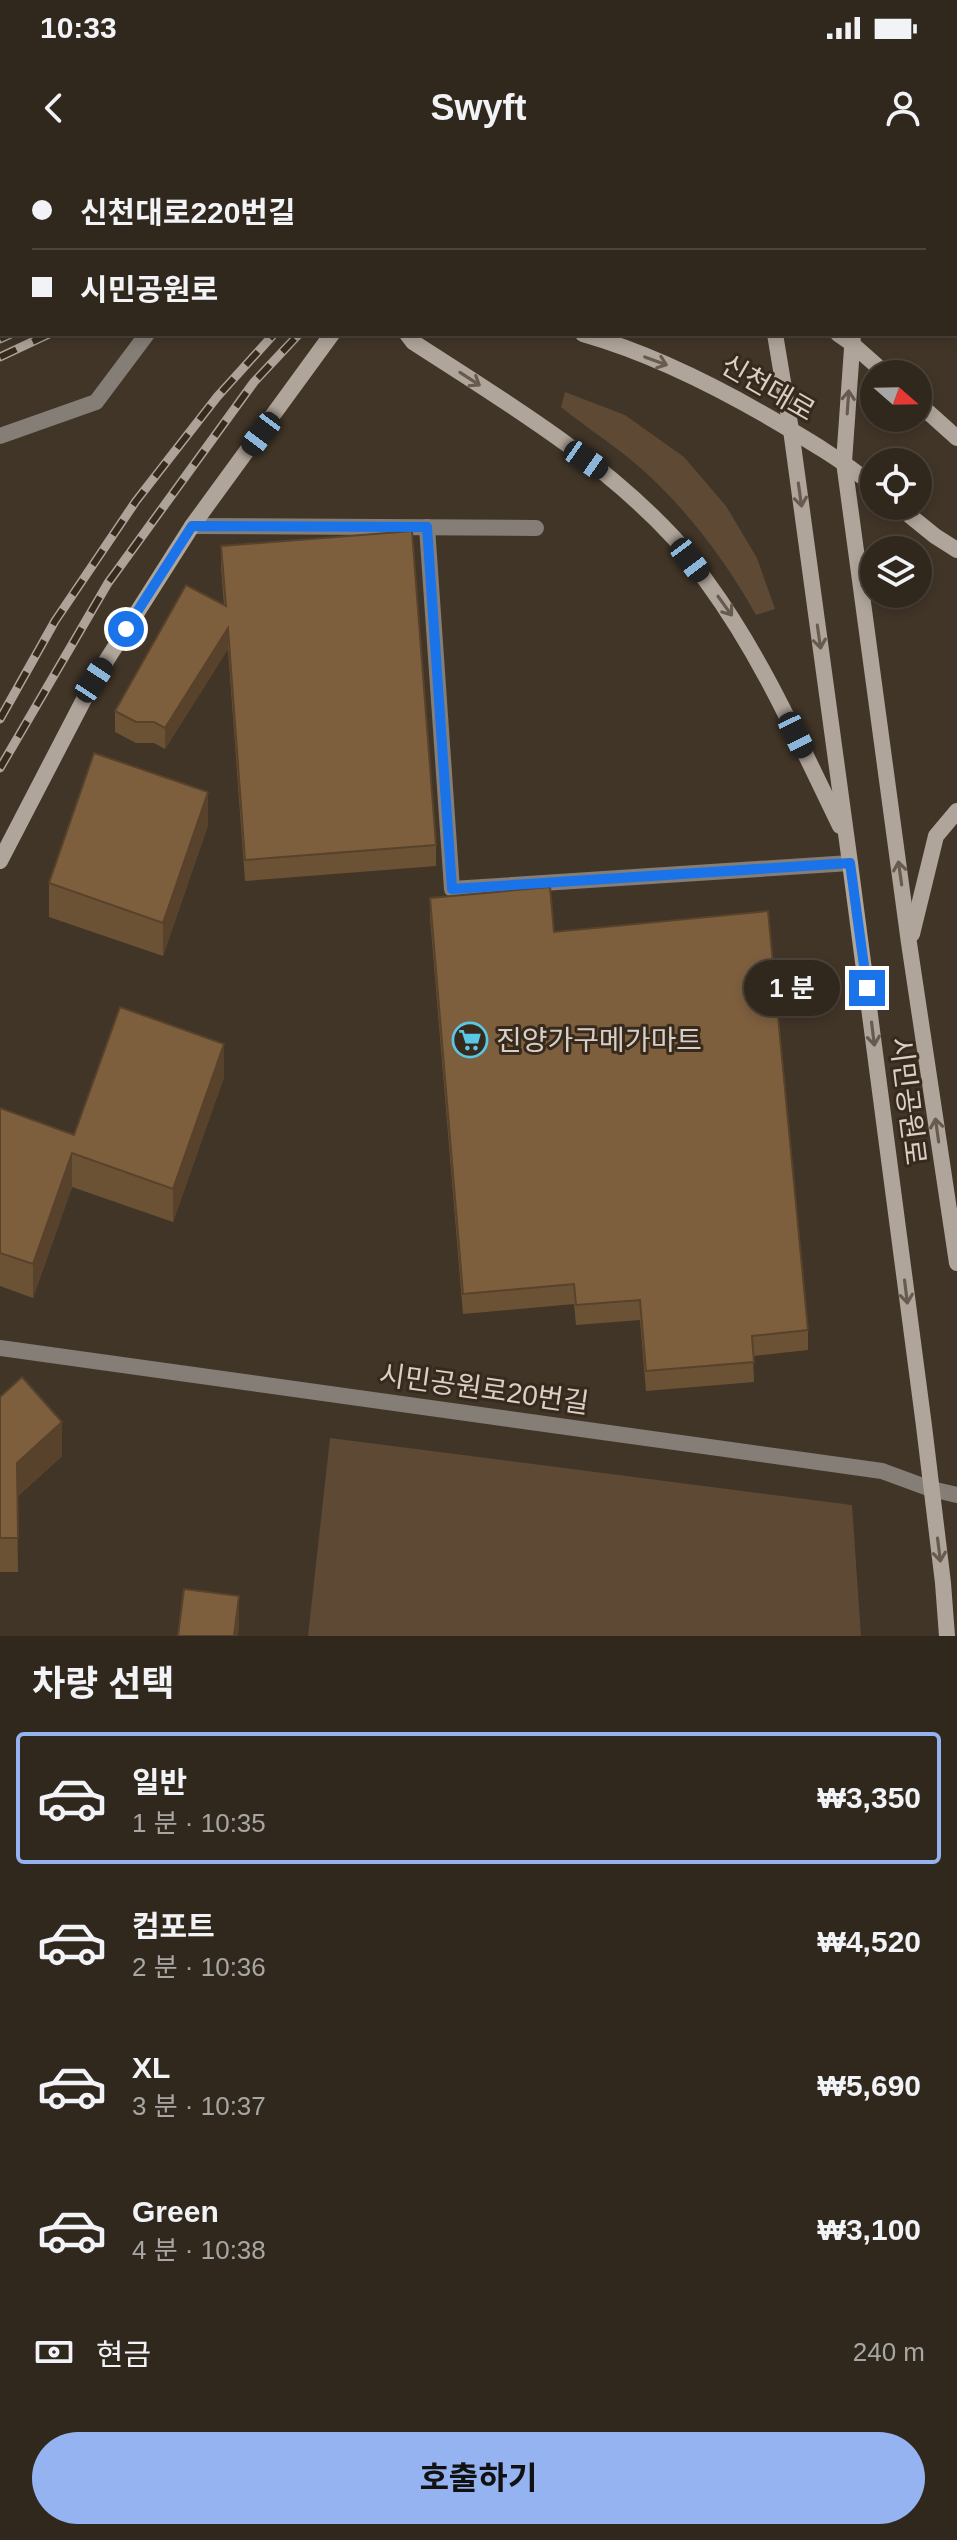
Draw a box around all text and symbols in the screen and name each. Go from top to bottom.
text: 10:33 [40,11,117,44]
icon: back [32,86,76,130]
icon: person [881,86,925,130]
text: Swyft [430,87,527,128]
text: 신천대로220번길 [80,196,296,229]
text: 시민공원로 [80,273,218,306]
street label: 신천대로 [716,349,820,427]
one-way arrow [644,354,669,369]
north arrow [860,360,932,432]
map controls [860,360,932,608]
one-way arrow [458,371,481,387]
one-way arrow [840,389,855,416]
car [237,408,285,460]
car [559,436,613,484]
button: locate [860,448,932,520]
one-way arrow [793,482,808,507]
car [666,534,714,586]
button: layers [860,536,932,608]
one-way arrow [716,595,733,616]
route start [108,611,144,647]
one-way arrow [812,624,827,650]
car [71,653,117,707]
car [775,708,817,762]
one-way arrow [892,861,907,886]
callout: 1 분 [743,960,839,1016]
route end [849,970,885,1006]
text: 1 분 [769,973,815,1003]
one-way arrow [865,1020,880,1047]
supermarket icon: 진양가구메가마트 [451,1021,489,1059]
place label: 진양가구메가마트 [496,1025,702,1056]
street label: 시민공원로 [885,1035,931,1167]
one-way arrow [929,1118,944,1143]
one-way arrow [899,1279,914,1304]
street label: 시민공원로20번길 [377,1359,591,1419]
one-way arrow [932,1536,947,1562]
text: 차량 선택 [32,1663,174,1704]
icon: car [36,1762,108,1834]
text: 일반 [132,1766,187,1799]
text: ₩3,350 [818,1781,921,1814]
text: 1 분 · 10:35 [132,1808,266,1838]
icon: car [36,1906,108,1978]
text: 컴포트 [132,1910,215,1943]
text: ₩4,520 [818,1925,921,1958]
text: 2 분 · 10:36 [132,1952,266,1982]
icon: car [36,2050,108,2122]
text: XL [132,2051,170,2084]
text: ₩5,690 [818,2069,921,2102]
text: 3 분 · 10:37 [132,2091,266,2121]
icon: car [36,2194,108,2266]
text: Green [132,2195,219,2228]
text: ₩3,100 [818,2213,921,2246]
text: 4 분 · 10:38 [132,2235,266,2265]
icon: cash [32,2330,76,2374]
text: 240 m [853,2337,925,2367]
text: 현금 [96,2338,151,2371]
button: 호출하기 [32,2432,925,2524]

